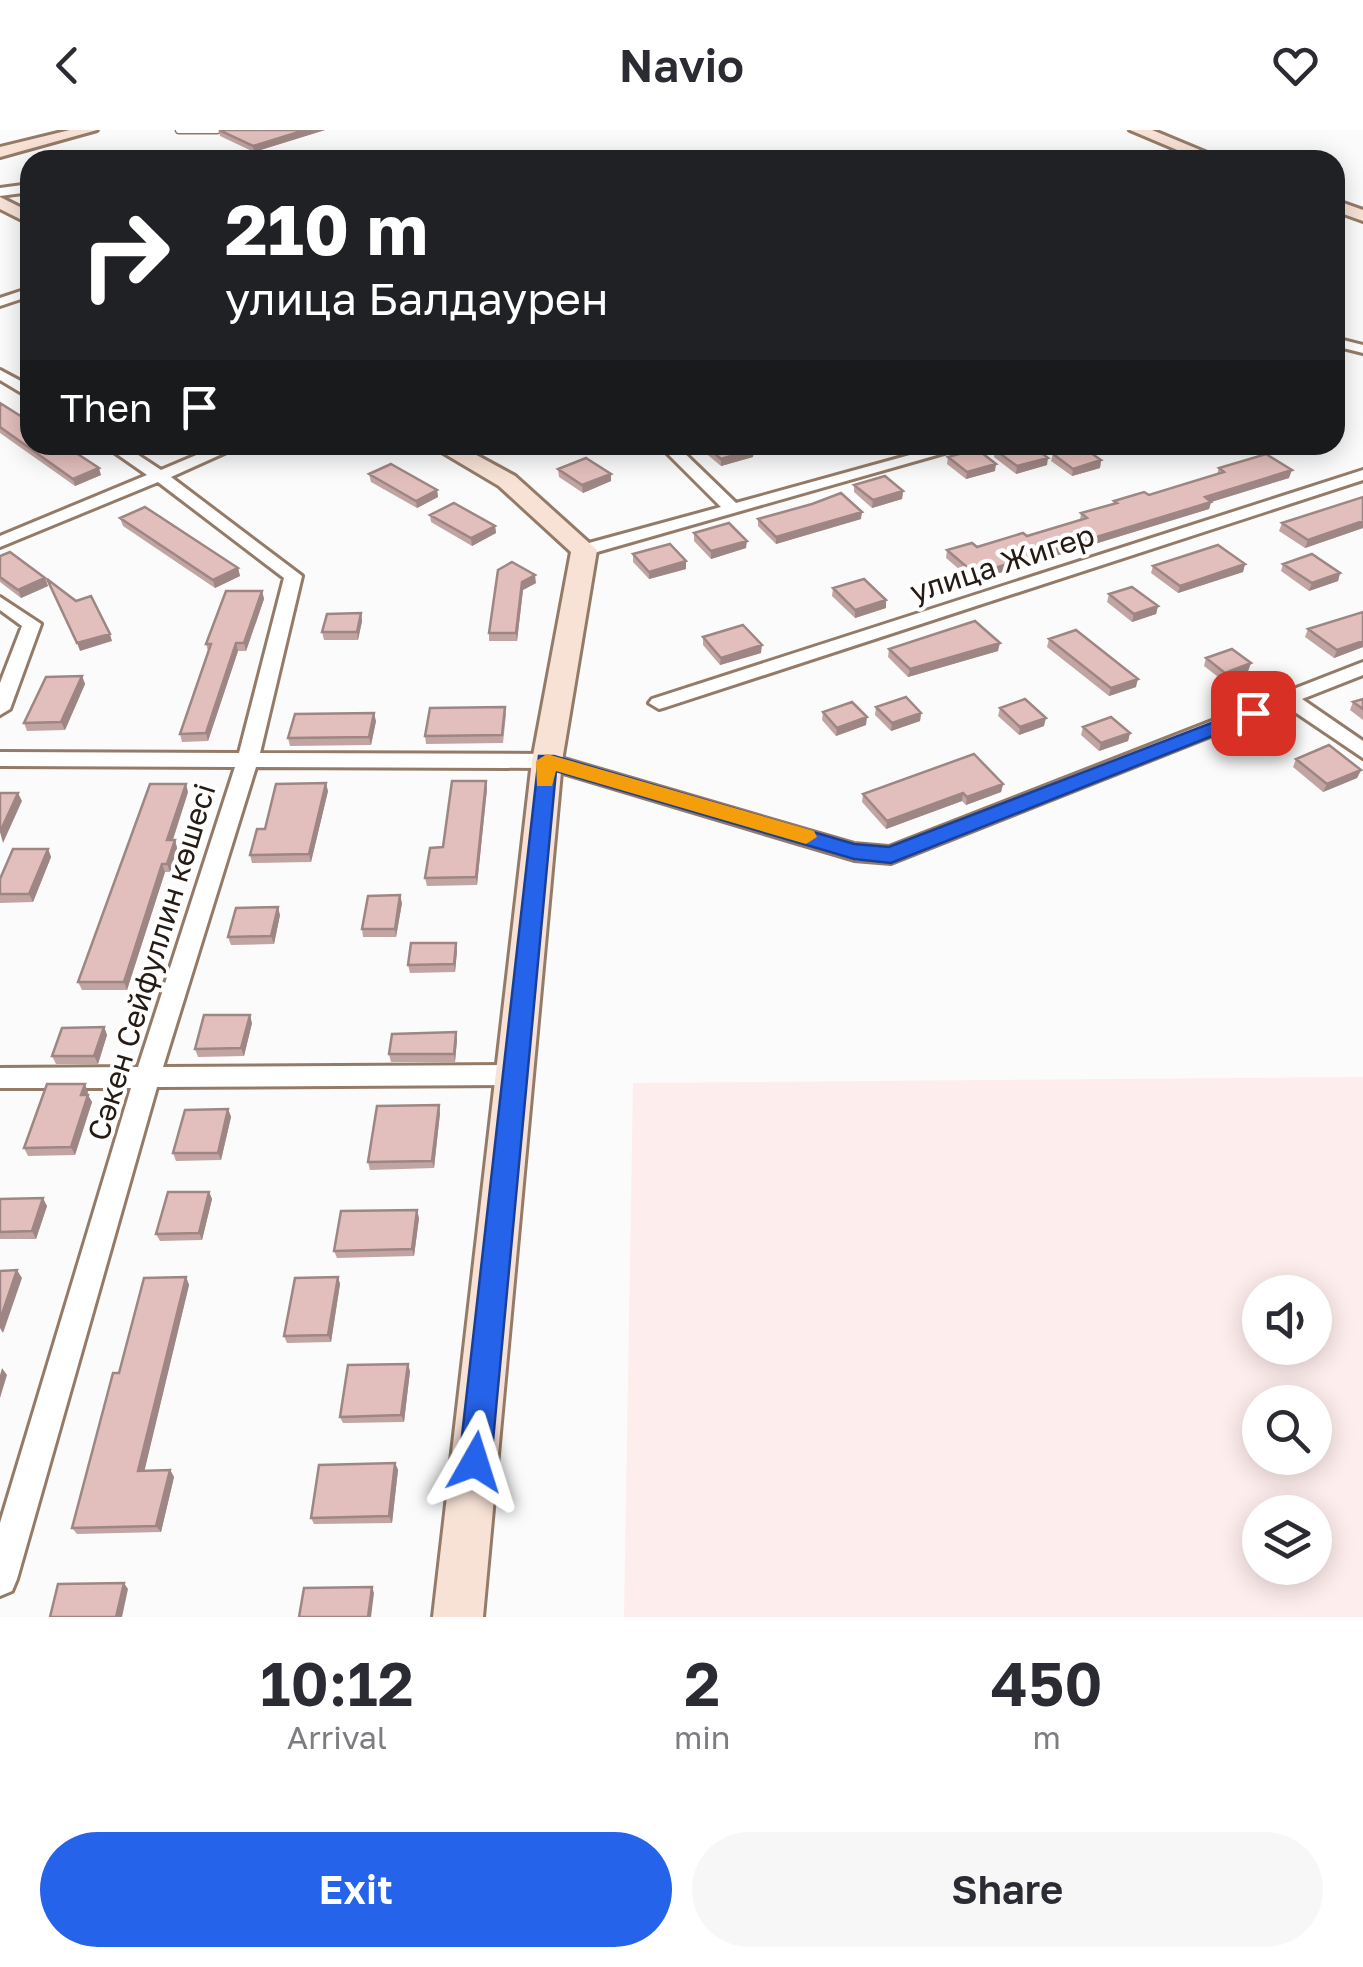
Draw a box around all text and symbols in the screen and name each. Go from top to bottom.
icon: back [40,38,95,93]
text: Navio [619,38,744,92]
icon: heart [1268,38,1323,93]
text: 210 m [225,186,428,270]
icon: right [60,190,190,320]
text: улица Балдаурен [225,271,608,325]
icon: arrive [172,380,227,435]
text: Then [60,385,152,430]
street label: улица Жигер [905,516,1099,610]
pin [1211,671,1296,756]
icon: arrive [1226,686,1281,741]
street label: Сәкен Сейфуллин көшесі [79,779,223,1145]
map controls [1242,1275,1332,1585]
button: sound [1242,1275,1332,1365]
button: search [1242,1385,1332,1475]
position arrow [423,1410,527,1514]
button: layers [1242,1495,1332,1585]
text: 10:12 [260,1647,414,1719]
text: 2 [684,1647,720,1719]
text: 450 [991,1647,1103,1719]
text: Arrival [287,1718,387,1756]
text: min [674,1718,730,1756]
text: m [1033,1718,1061,1756]
button: Exit [40,1832,672,1947]
button: Share [692,1832,1323,1947]

